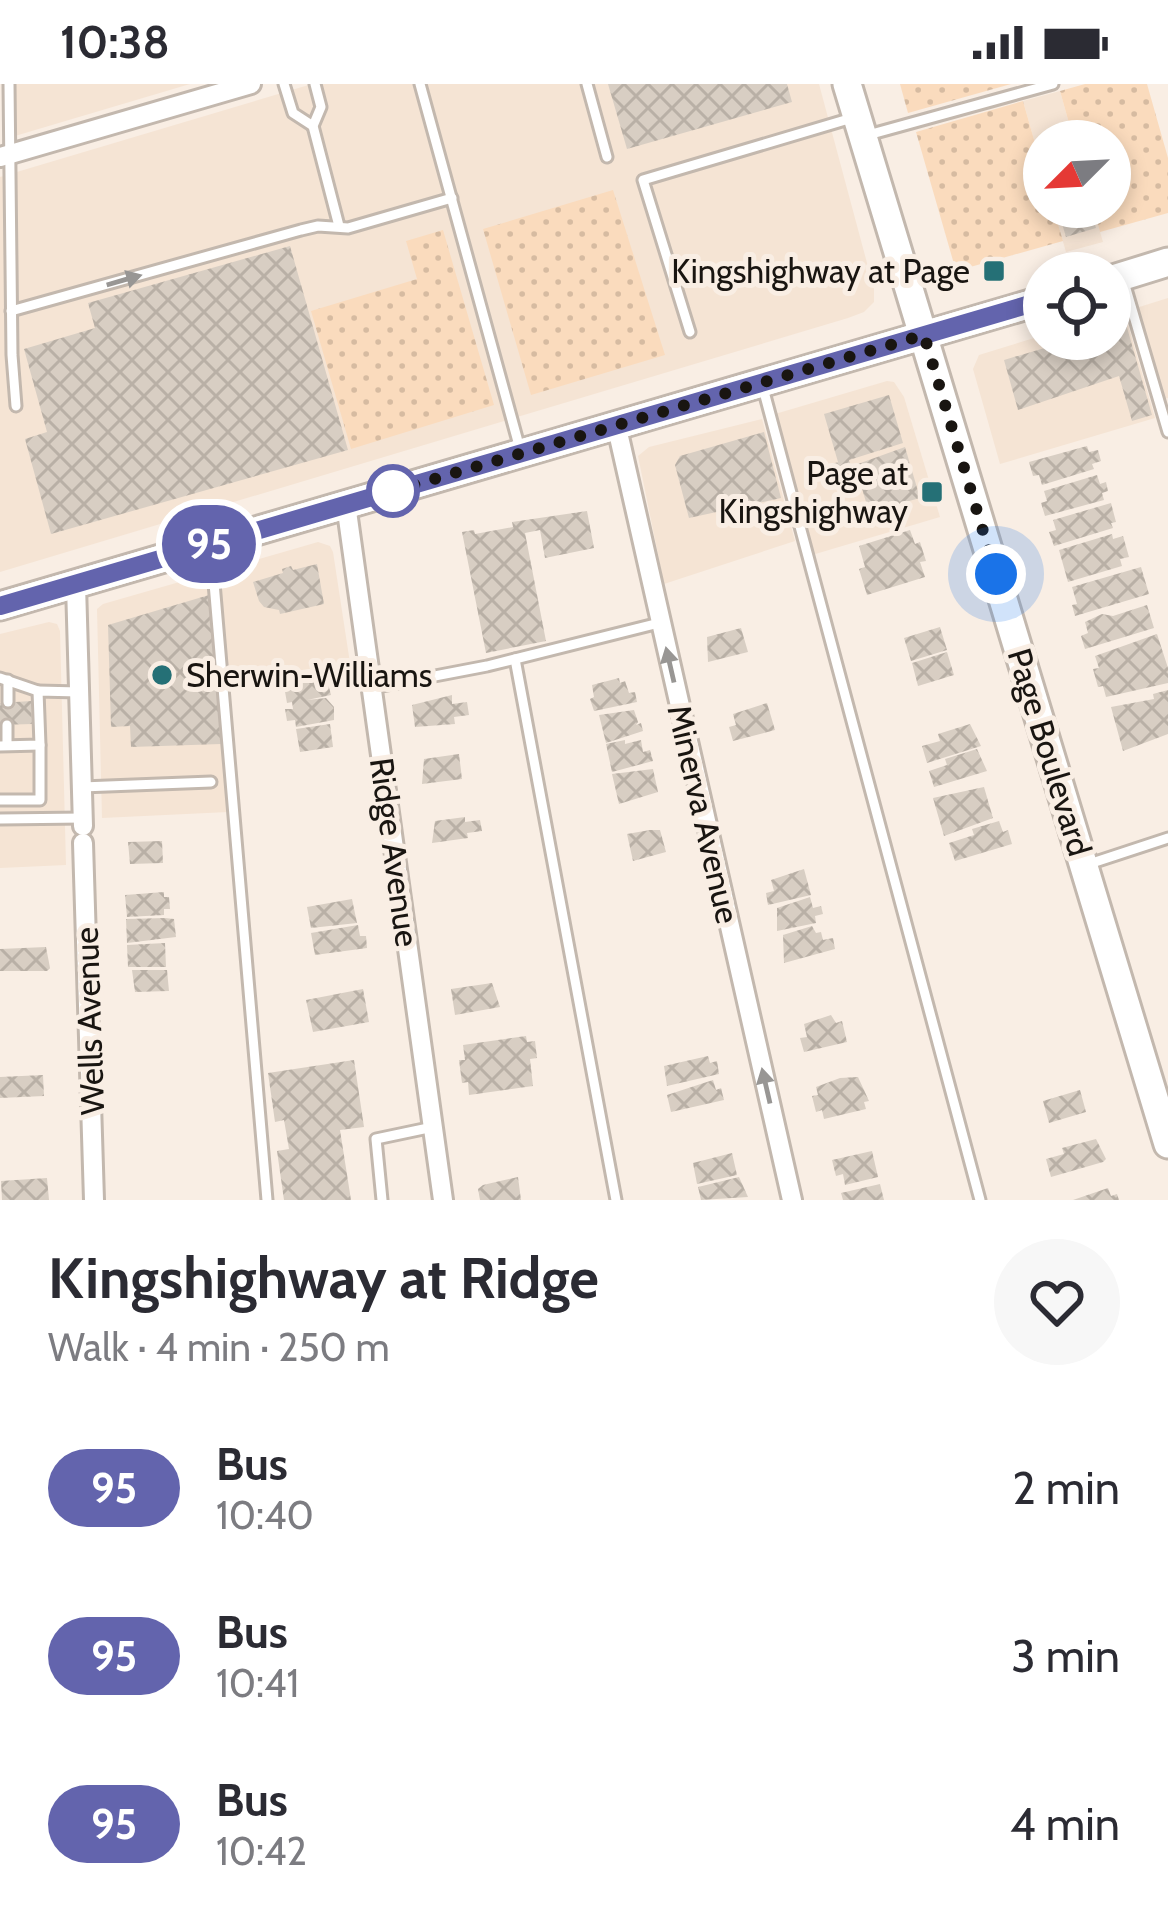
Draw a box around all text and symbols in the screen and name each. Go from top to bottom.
text: 10:38 [60,15,170,69]
north arrow [1023,120,1131,228]
map controls [1023,120,1131,360]
place label: Kingshighway at Page [671,251,970,291]
button: locate [1023,252,1131,360]
marker: Kingshighway at Page [981,258,1007,284]
one-way arrow [106,269,143,288]
place label: Page at Kingshighway [718,453,908,531]
unlabelled marker [368,466,418,516]
marker: Page at Kingshighway [919,479,945,505]
line badge: 95 [155,505,263,583]
text: 95 [186,518,232,570]
your location [966,544,1026,604]
street label: Page Boulevard [999,643,1101,861]
one-way arrow [660,645,679,683]
place label: Sherwin-Williams [186,655,432,695]
marker: Sherwin-Williams [149,662,175,688]
street label: Minerva Avenue [659,701,749,927]
street label: Ridge Avenue [362,755,428,949]
street label: Wells Avenue [66,926,112,1116]
one-way arrow [755,1066,774,1104]
button: heart [994,1239,1120,1365]
text: Kingshighway at Ridge [48,1243,599,1312]
text: Walk · 4 min · 250 m [48,1323,390,1371]
text: Bus [216,1437,288,1491]
text: 2 min [1012,1461,1120,1515]
text: 95 [91,1462,137,1514]
text: 10:40 [216,1491,314,1539]
text: Bus [216,1605,288,1659]
text: 3 min [1011,1629,1120,1683]
text: 95 [91,1630,137,1682]
text: 10:41 [216,1659,299,1707]
text: Bus [216,1773,288,1827]
text: 4 min [1010,1797,1120,1851]
text: 95 [91,1798,137,1850]
text: 10:42 [216,1827,307,1875]

